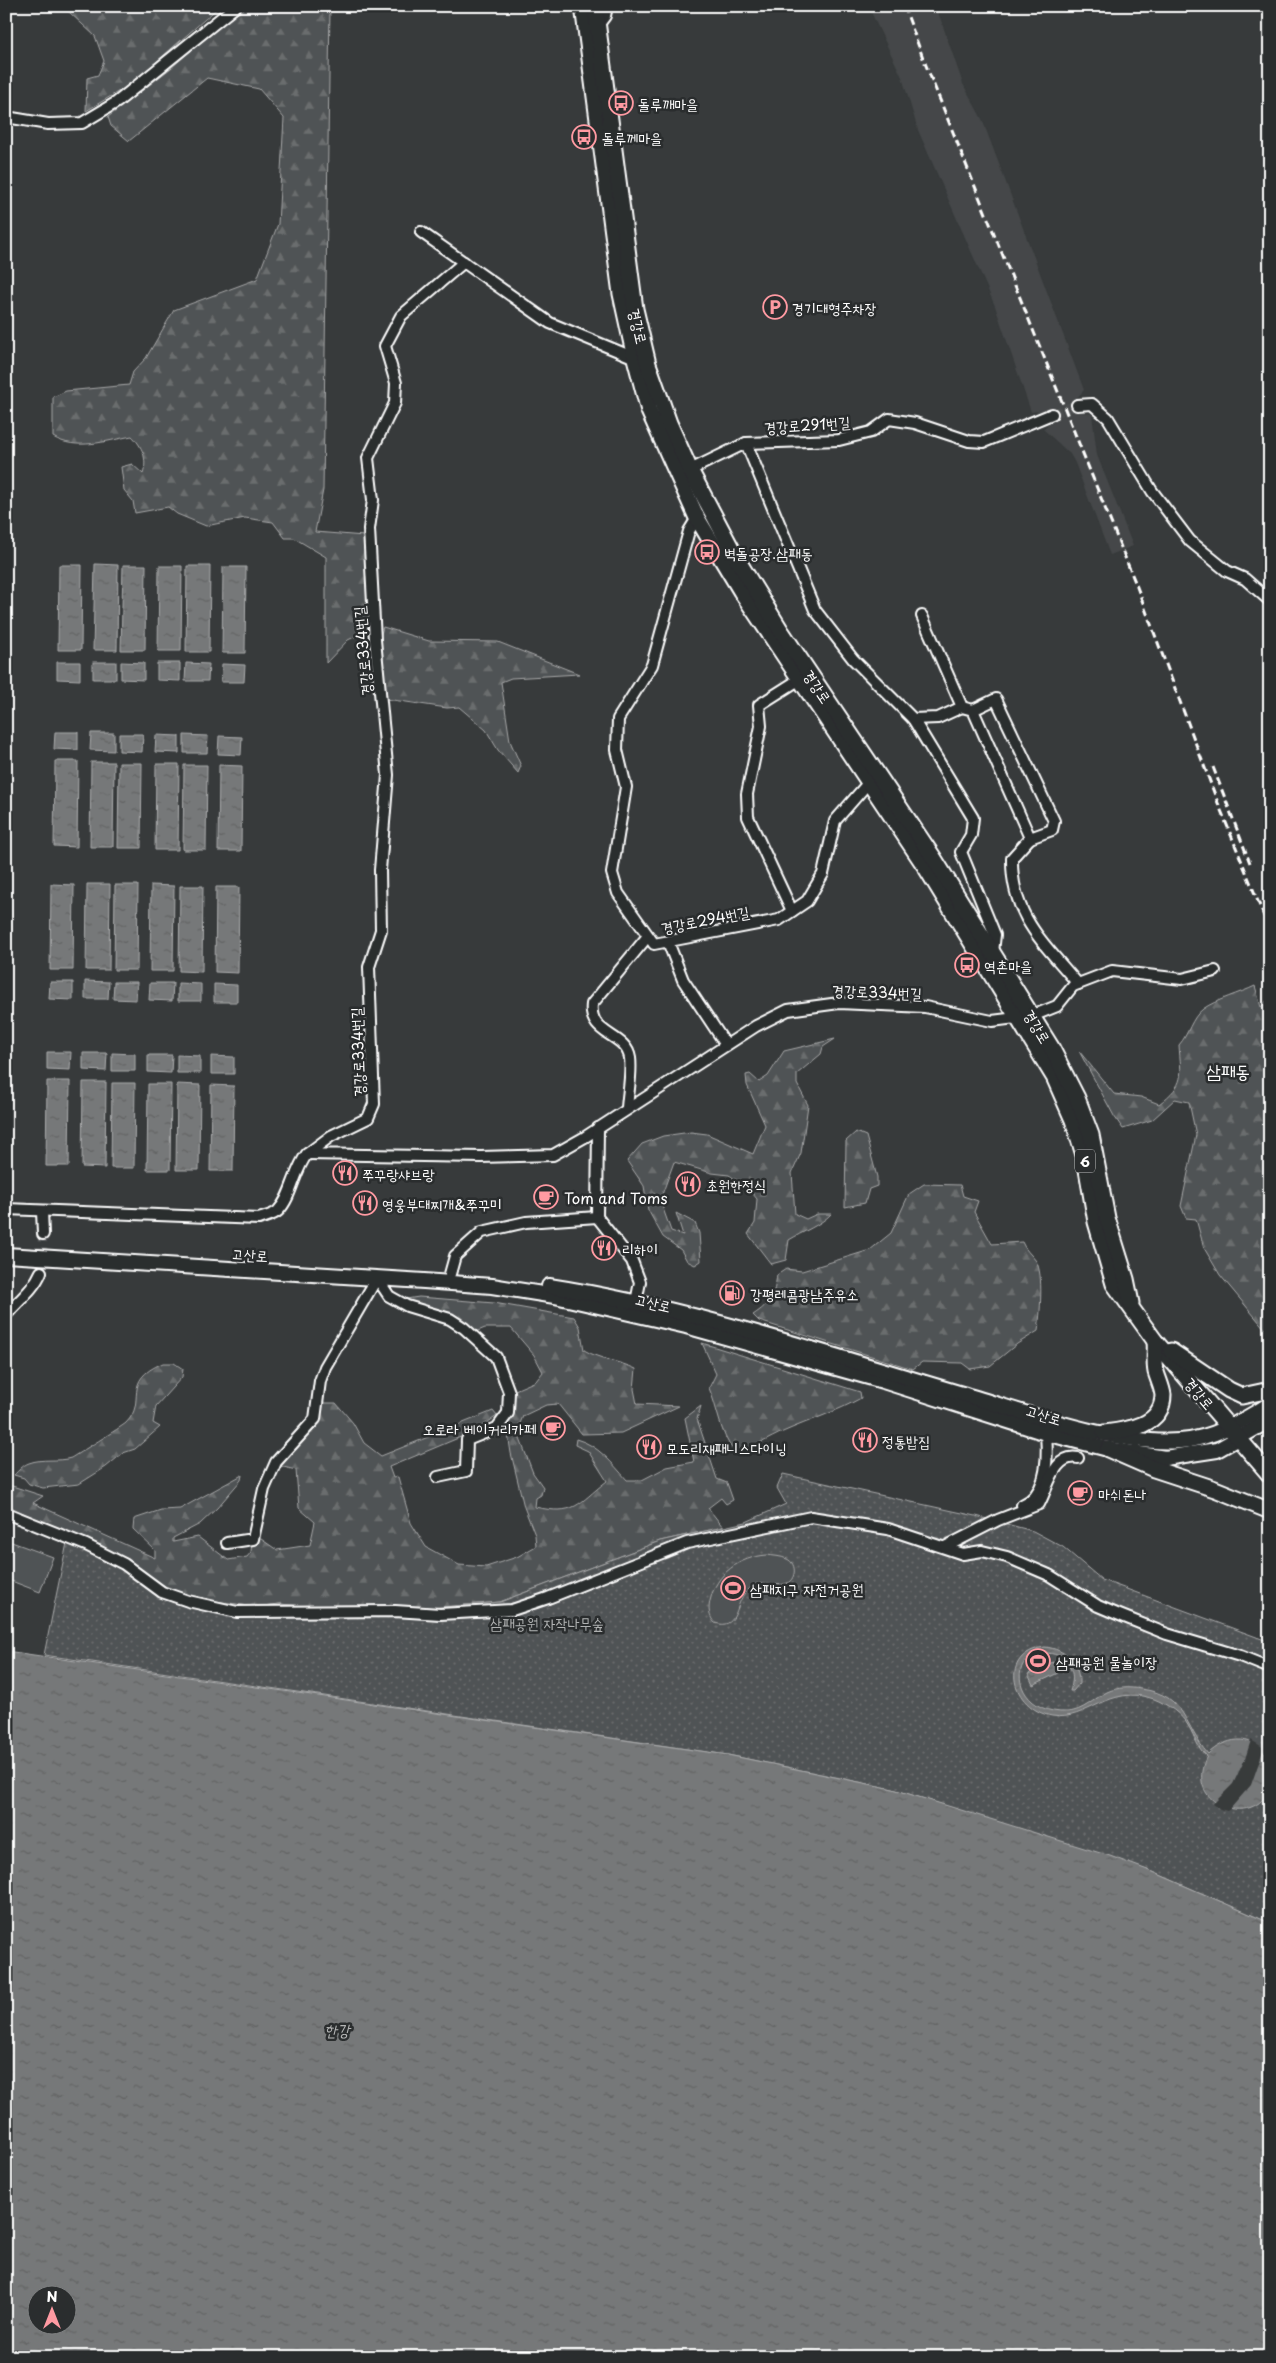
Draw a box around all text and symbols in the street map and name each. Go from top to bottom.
bus stop icon: 돌루깨마을 [608,90,634,116]
place label: 돌루깨마을 [638,92,698,115]
bus stop icon: 돌루께마을 [571,124,597,150]
place label: 돌루께마을 [602,126,662,149]
parking icon: 경기대형주차장 [762,294,788,320]
place label: 경기대형주차장 [792,296,877,319]
street label: 경강로 [624,306,654,346]
street label: 경강로291번길 [763,410,851,438]
bus stop icon: 벽돌공장.삼패동 [694,539,720,565]
place label: 벽돌공장.삼패동 [724,541,812,564]
street label: 경강로334번길 [347,605,377,697]
street label: 경강로 [798,665,838,707]
street label: 경강로294번길 [659,899,751,939]
bus stop icon: 역촌마을 [954,952,980,978]
place label: 역촌마을 [984,954,1032,977]
street label: 경강로334번길 [832,978,922,1004]
street label: 경강로 [1019,1005,1057,1047]
street label: 경강로334번길 [344,1007,370,1097]
district label: 삼패동 [1206,1057,1250,1084]
road number: 6 [1075,1150,1095,1172]
restaurant icon: 쭈꾸랑샤브랑 [332,1160,358,1186]
place label: 쭈꾸랑샤브랑 [362,1162,435,1185]
restaurant icon: 초원한정식 [675,1171,701,1197]
place label: 초원한정식 [706,1173,766,1196]
cafe icon: Tom and Toms [533,1184,559,1210]
place label: Tom and Toms [564,1186,668,1209]
restaurant icon: 영웅부대찌개&쭈꾸미 [352,1190,378,1216]
place label: 영웅부대찌개&쭈꾸미 [382,1192,502,1215]
restaurant icon: 리하이 [591,1235,617,1261]
place label: 리하이 [622,1237,658,1260]
street label: 고산로 [231,1241,269,1267]
fuel station icon: 강평레콤광남주유소 [719,1280,745,1306]
place label: 강평레콤광남주유소 [750,1282,859,1305]
street label: 고산로 [633,1287,673,1317]
street label: 경강로 [1180,1372,1220,1414]
street label: 고산로 [1023,1398,1065,1430]
cafe icon: 오로라 베이커리카페 [540,1415,566,1441]
place label: 오로라 베이커리카페 [422,1417,536,1440]
restaurant icon: 정통밥집 [852,1427,878,1453]
place label: 정통밥집 [882,1429,930,1452]
restaurant icon: 모도리재패니스다이닝 [636,1434,662,1460]
place label: 모도리재패니스다이닝 [666,1436,787,1459]
cafe icon: 마쉬돈나 [1067,1480,1093,1506]
place label: 마쉬돈나 [1098,1482,1146,1505]
sports icon: 삼패지구 자전거공원 [720,1575,746,1601]
place label: 삼패지구 자전거공원 [750,1577,864,1600]
park label: 삼패공원 자작나무숲 [490,1611,604,1634]
sports icon: 삼패공원 물놀이장 [1025,1648,1051,1674]
place label: 삼패공원 물놀이장 [1056,1650,1157,1673]
water label: 한강 [324,2017,352,2041]
north arrow [28,2286,78,2336]
text: N [46,2286,58,2307]

